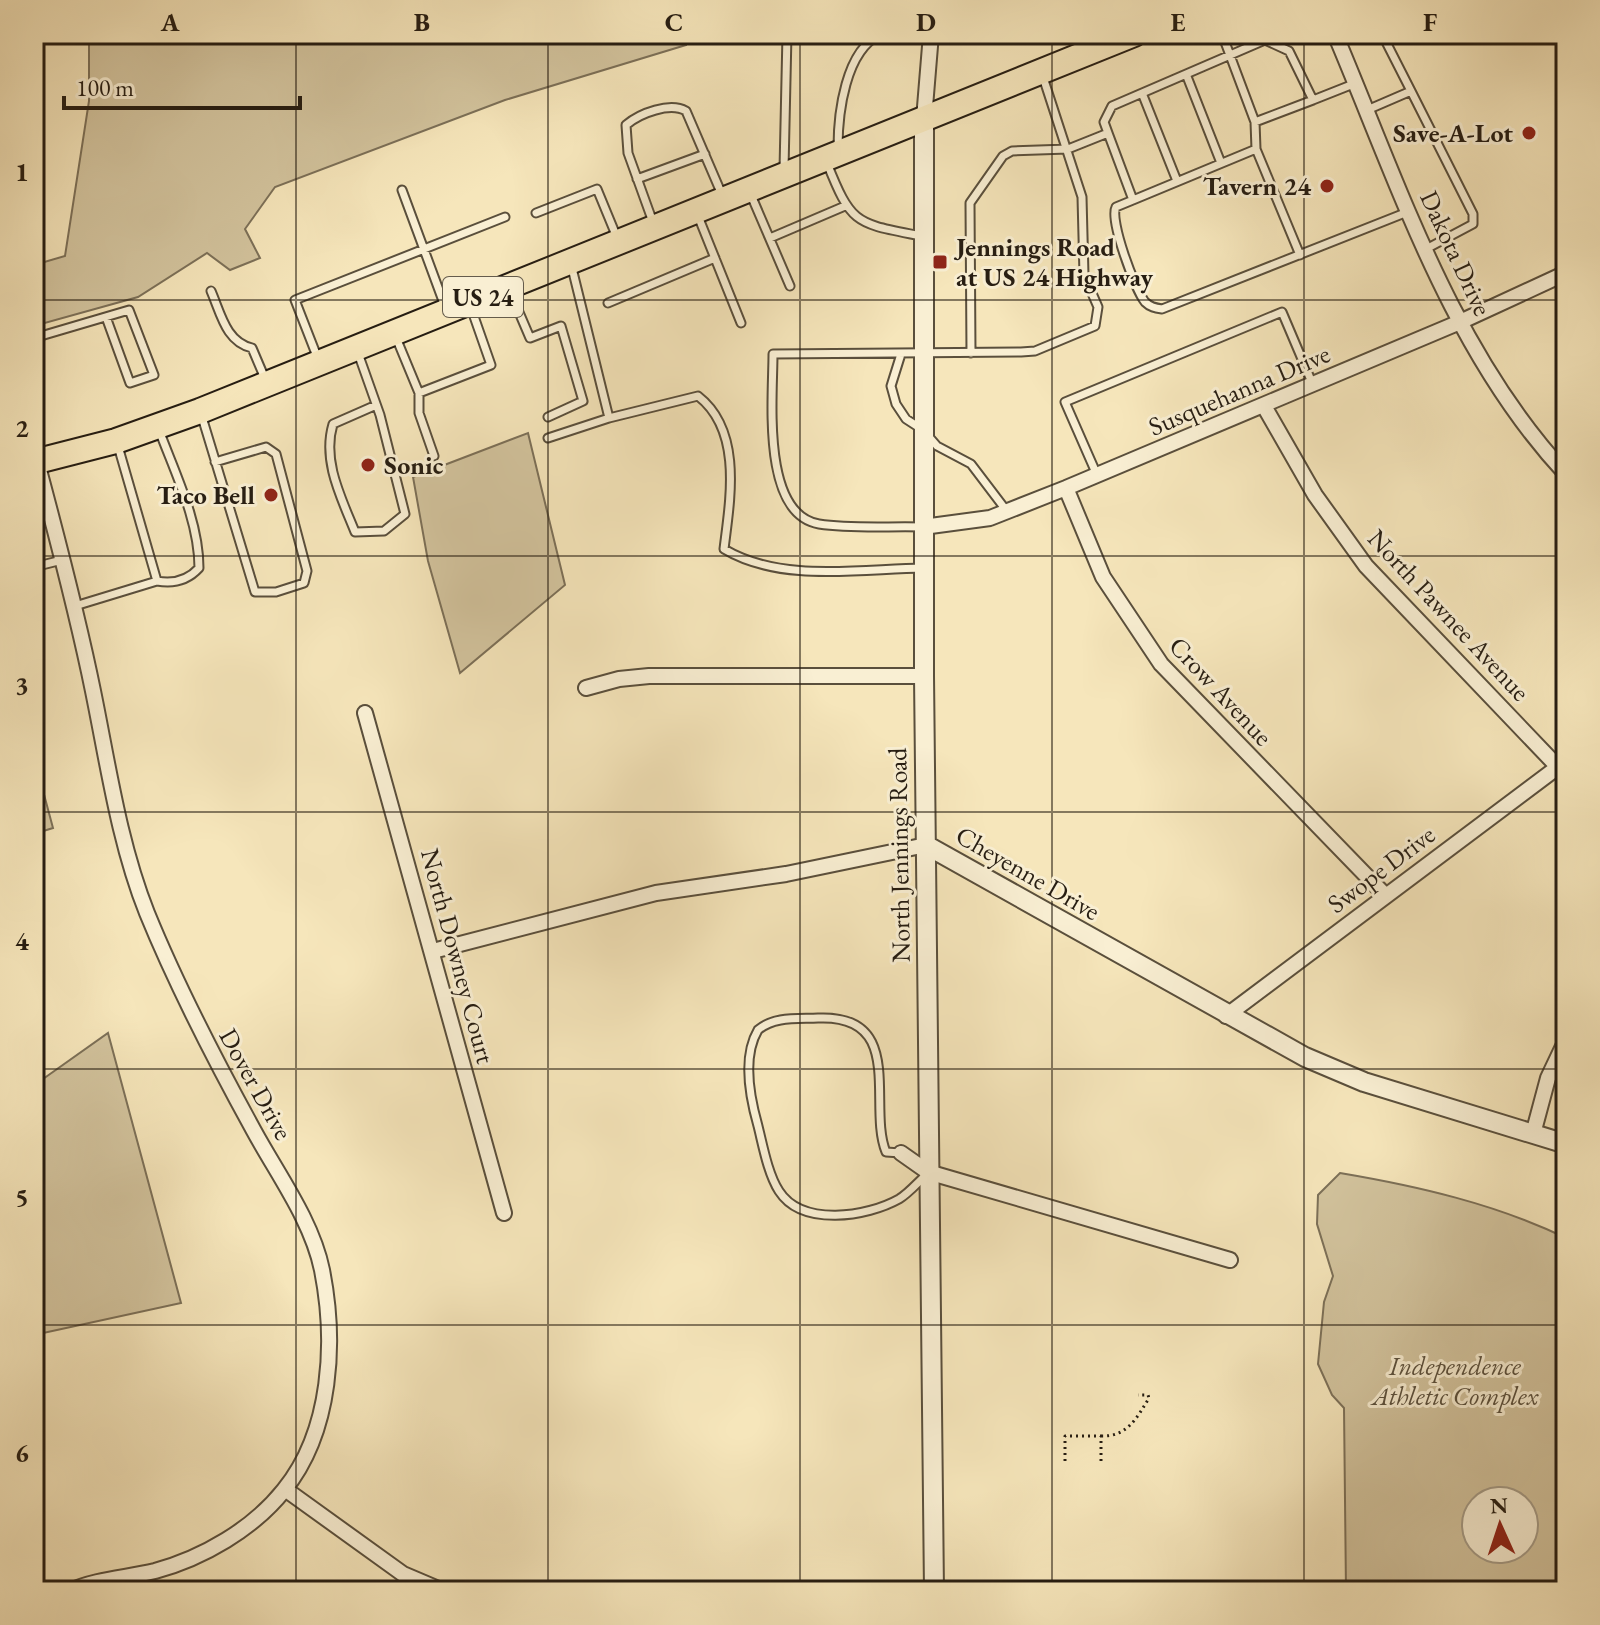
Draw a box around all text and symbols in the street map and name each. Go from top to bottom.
text: A [160,5,180,39]
text: B [414,5,430,39]
text: C [665,5,683,39]
text: D [916,5,936,39]
text: E [1171,5,1186,39]
text: F [1423,5,1437,39]
scale bar [64,60,300,110]
text: 100 m [76,72,134,103]
place label: Save-A-Lot [1393,116,1513,150]
marker: Save-A-Lot [1520,124,1538,142]
text: 1 [15,155,29,189]
place label: Tavern 24 [1203,169,1311,203]
marker: Tavern 24 [1318,177,1336,195]
street label: Dakota Drive [1412,185,1500,321]
place label: Jennings Road at US 24 Highway [953,230,1153,294]
marker: Jennings Road at US 24 Highway [931,253,949,271]
road number: US 24 [443,277,523,317]
street label: Susquehanna Drive [1143,336,1335,444]
text: 2 [15,411,29,445]
place label: Sonic [384,448,444,482]
marker: Sonic [359,456,377,474]
place label: Taco Bell [157,478,255,512]
marker: Taco Bell [262,486,280,504]
street label: North Pawnee Avenue [1360,522,1538,708]
street label: Crow Avenue [1162,629,1280,753]
text: 3 [15,668,29,702]
street label: North Jennings Road [880,746,918,963]
street label: Swope Drive [1320,817,1442,921]
street label: Cheyenne Drive [950,818,1106,928]
street label: North Downey Court [413,845,503,1067]
text: 4 [15,924,29,958]
street label: Dover Drive [211,1022,301,1146]
text: 5 [15,1180,29,1214]
park label: Independence Athletic Complex [1370,1349,1540,1413]
text: 6 [15,1436,29,1470]
north arrow [1460,1485,1540,1565]
text: N [1489,1491,1509,1520]

